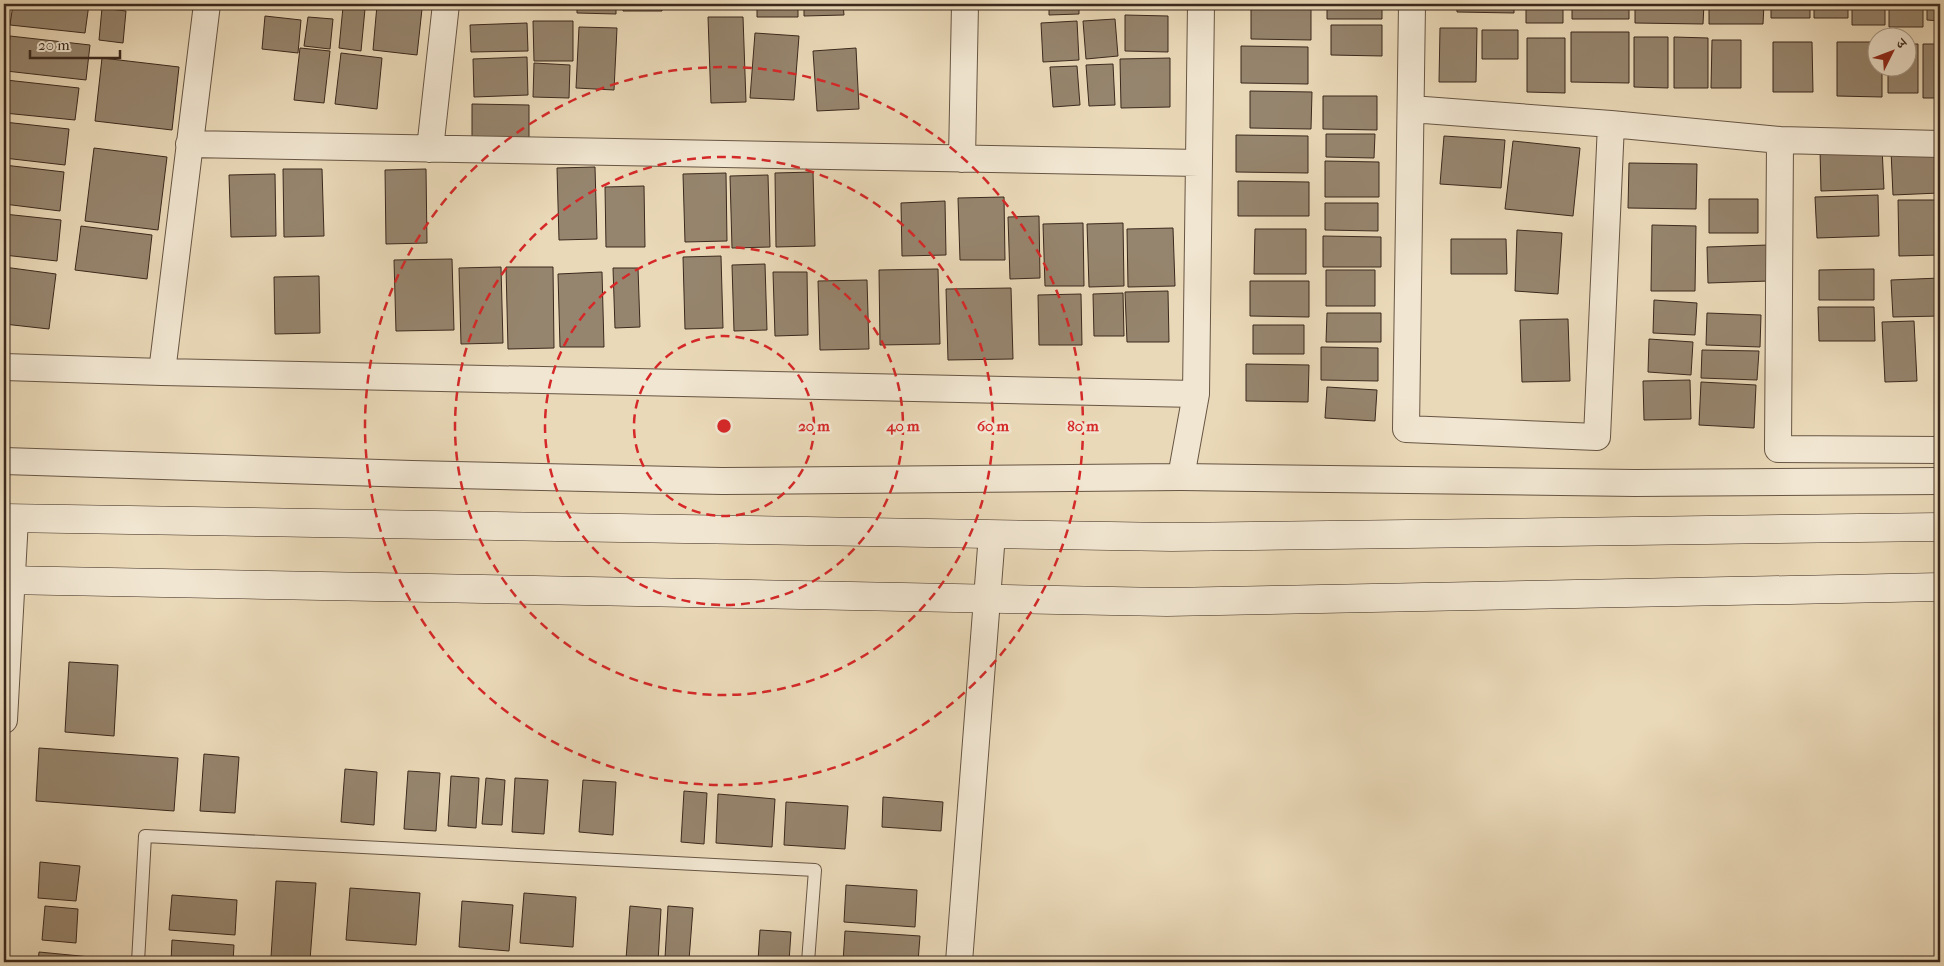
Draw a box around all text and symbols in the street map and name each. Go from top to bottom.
scale bar [30,28,120,60]
north arrow [1866,28,1916,78]
text: उ [1892,35,1911,53]
text: 20 m [38,36,70,54]
centre of rings [715,417,733,435]
text: 20 m [798,417,830,435]
text: 40 m [886,417,920,435]
text: 60 m [977,417,1010,435]
text: 80 m [1067,417,1099,435]

